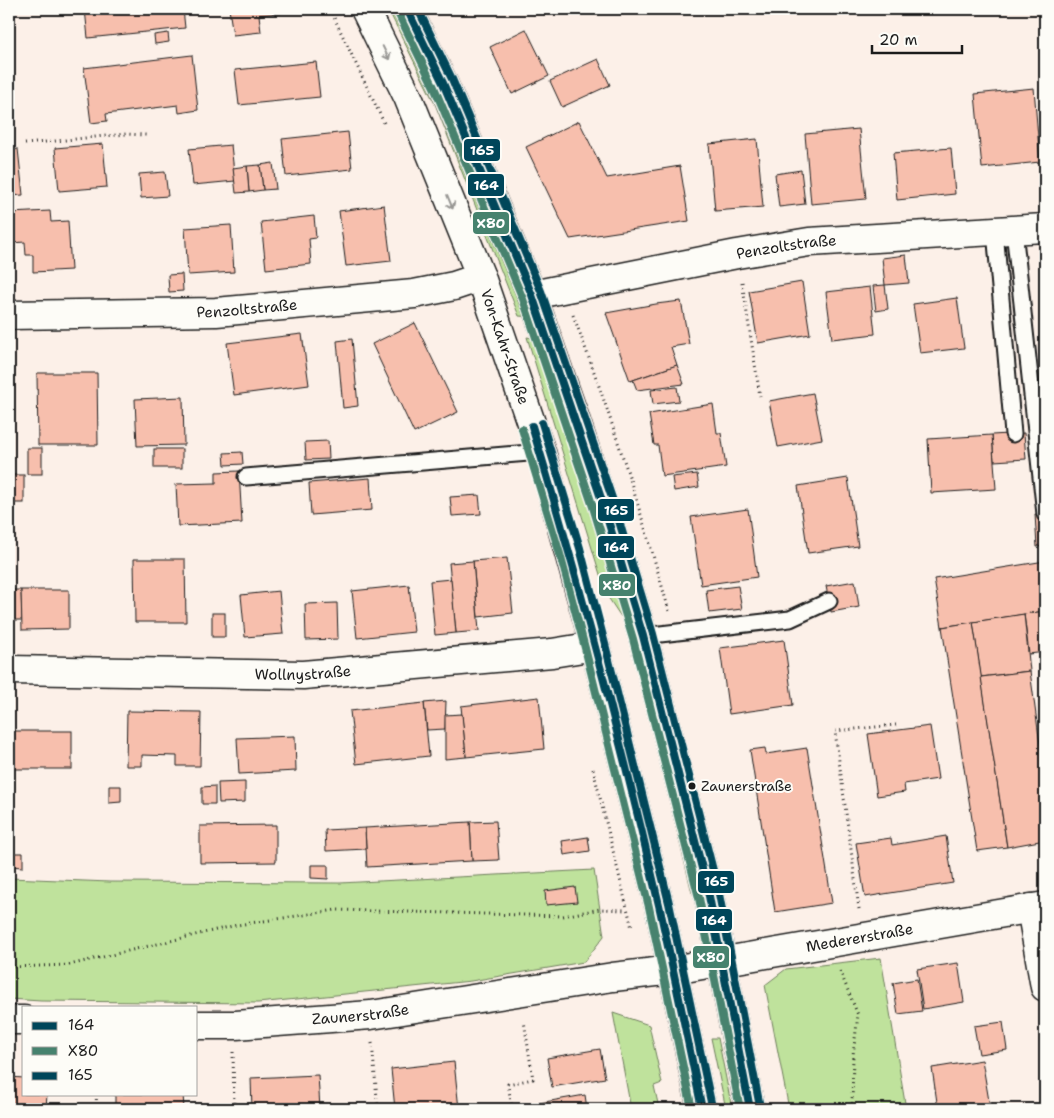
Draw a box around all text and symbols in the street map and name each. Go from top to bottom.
scale bar [872,22,962,54]
text: 20 m [879,30,918,50]
one-way arrow [381,45,391,60]
line badge: 165 [463,138,501,162]
text: 165 [470,141,494,159]
line badge: 164 [467,173,505,197]
text: 164 [473,176,499,194]
one-way arrow [446,194,456,209]
line badge: X80 [472,211,510,235]
text: X80 [477,214,506,232]
street label: Penzoltstraße [735,230,837,264]
street label: Von-Kahr-Straße [476,286,534,407]
street label: Penzoltstraße [196,295,298,322]
line badge: 165 [597,498,635,522]
text: 165 [604,501,628,519]
line badge: 164 [597,535,635,559]
text: 164 [603,538,629,556]
line badge: X80 [598,573,636,597]
text: X80 [603,576,632,594]
street label: Wollnystraße [254,661,352,685]
place label: Zaunerstraße [701,777,792,795]
marker: Zaunerstraße [687,781,697,791]
line badge: 165 [697,870,735,894]
text: 165 [704,872,728,890]
line badge: 164 [695,908,733,932]
text: 164 [701,911,727,929]
street label: Medererstraße [804,919,915,957]
line badge: X80 [692,945,730,969]
text: X80 [697,948,726,966]
street label: Zaunerstraße [311,999,411,1029]
legend [22,1006,198,1096]
text: 164 [68,1015,94,1035]
text: X80 [68,1041,98,1061]
text: 165 [68,1065,93,1085]

